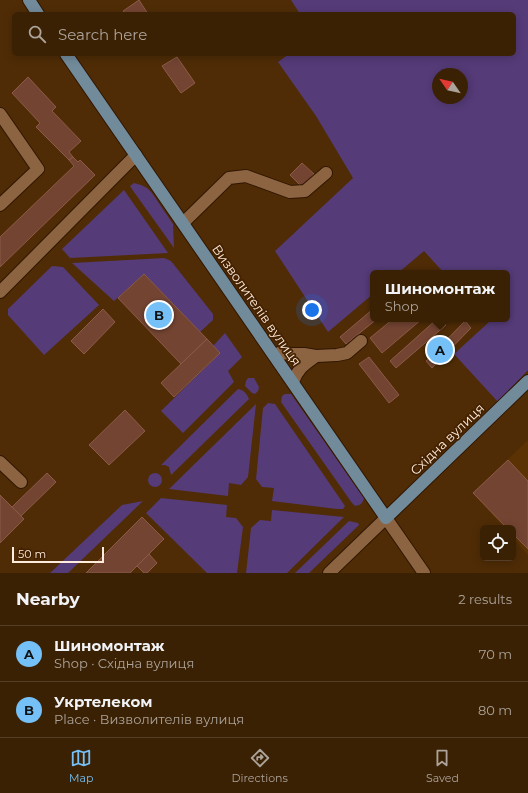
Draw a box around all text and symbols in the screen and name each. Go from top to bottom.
search box [12,12,516,56]
icon: search [26,23,48,45]
text: Search here [58,25,147,44]
north arrow [432,68,468,104]
street label: Визволителів вулиця [209,241,305,369]
popup [370,270,510,322]
text: Шиномонтаж [385,279,495,298]
text: Shop [385,298,418,314]
pin: B [146,300,172,330]
your location [302,300,322,320]
pin: A [427,335,453,365]
street label: Східна вулиця [407,400,487,478]
map controls [480,525,516,561]
button: locate [480,525,516,561]
scale bar [12,545,104,564]
text: 50 m [18,547,46,561]
text: Nearby [16,589,80,609]
text: 2 results [458,591,512,607]
text: Шиномонтаж [54,636,165,655]
text: A [24,646,34,662]
text: 70 m [479,646,512,662]
text: Shop · Східна вулиця [54,655,194,671]
text: Укртелеком [54,692,152,711]
text: B [24,702,34,718]
text: 80 m [478,702,512,718]
text: Place · Визволителів вулиця [54,711,244,727]
tab: Map [69,747,93,785]
tab: Directions [232,747,288,785]
tab: Saved [426,747,459,785]

